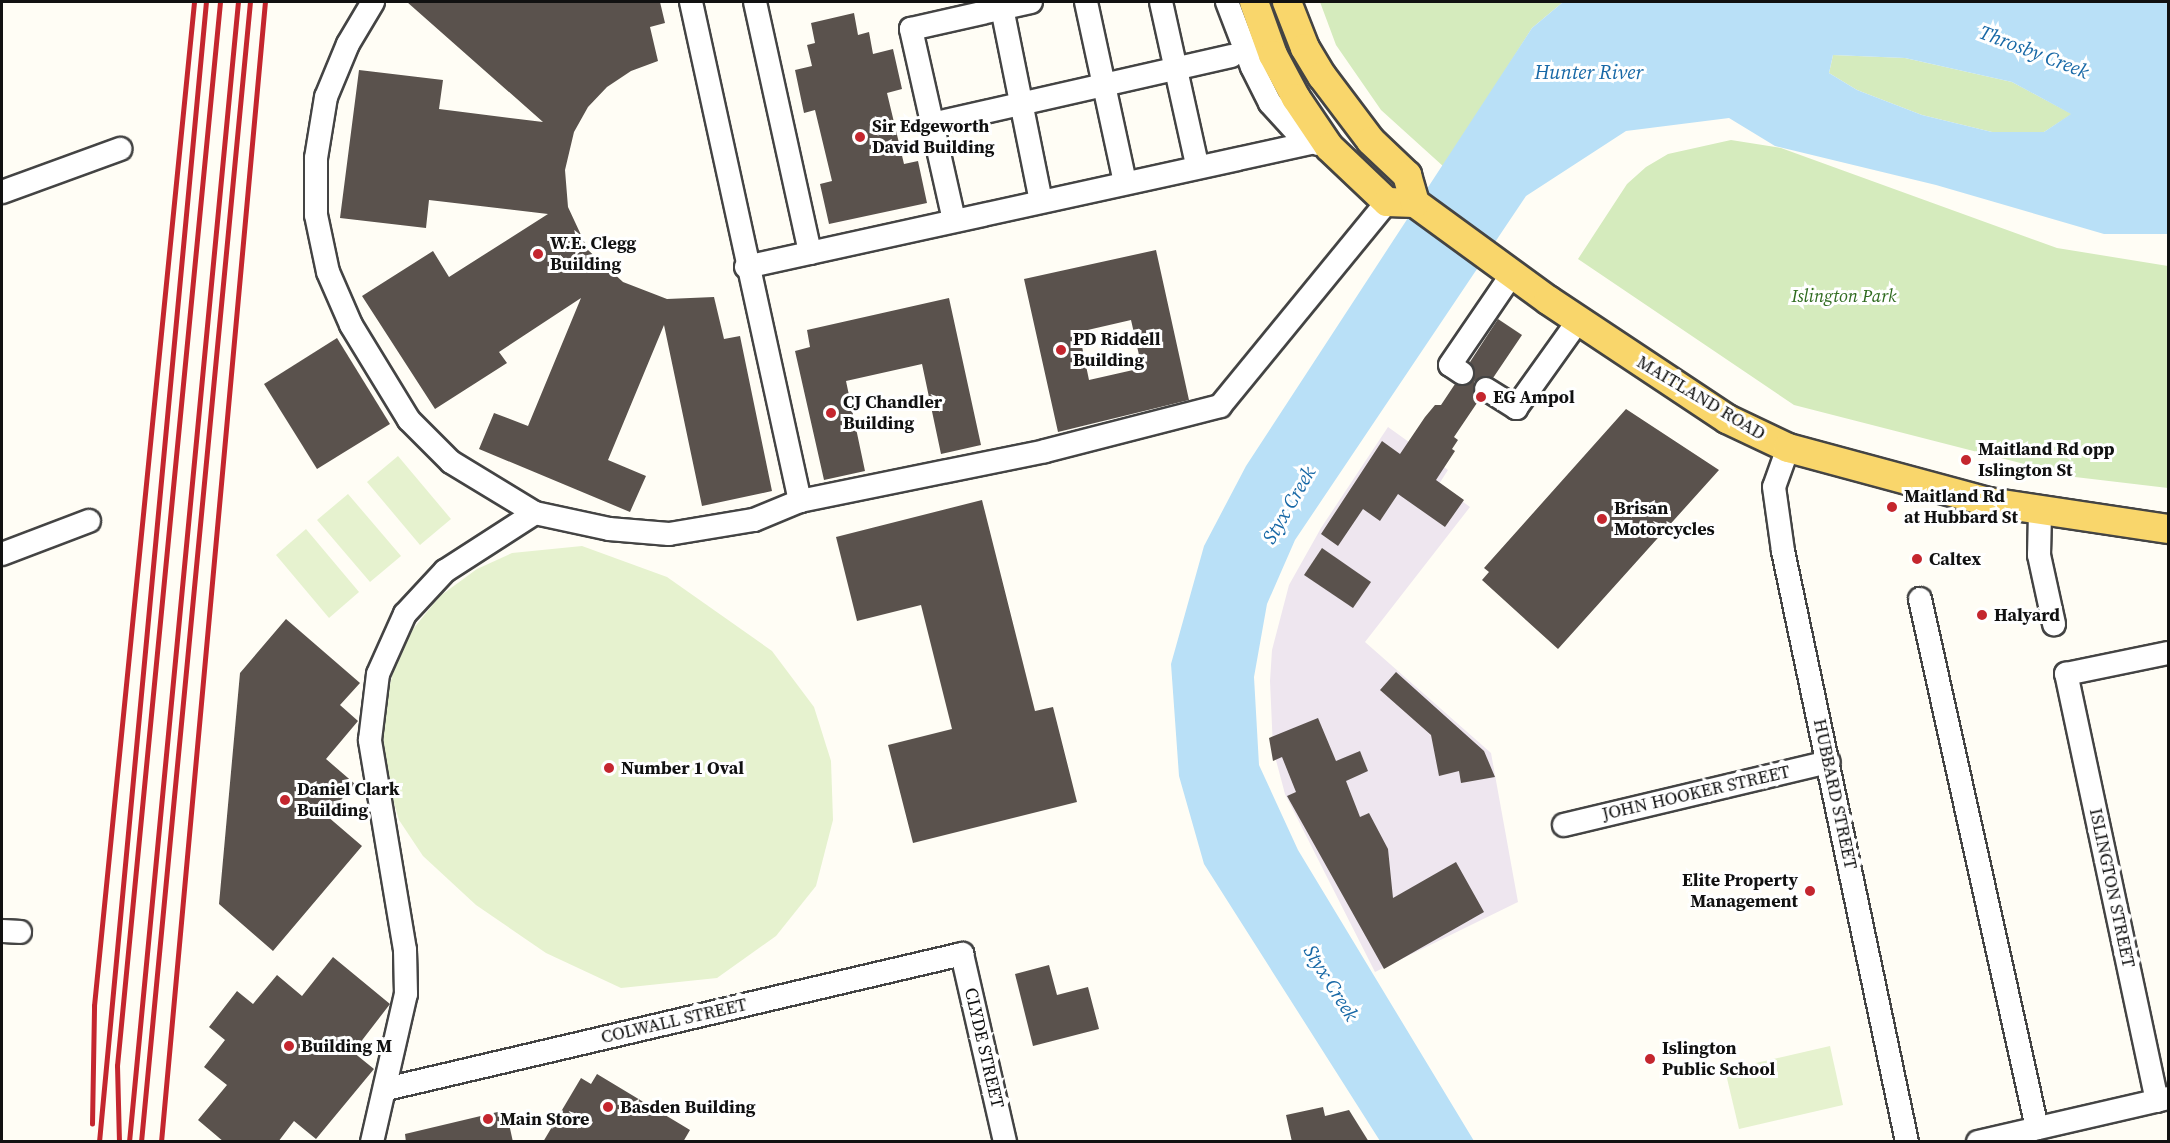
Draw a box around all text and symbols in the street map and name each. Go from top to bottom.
water label: Throsby Creek [1976,20,2092,84]
water label: Hunter River [1535,60,1643,84]
place label: Sir Edgeworth David Building [872,116,995,158]
marker: Sir Edgeworth David Building [853,130,867,144]
place label: W.E. Clegg Building [550,233,636,276]
marker: W.E. Clegg Building [531,247,545,261]
park label: Islington Park [1791,285,1897,307]
place label: PD Riddell Building [1073,329,1160,372]
marker: PD Riddell Building [1054,343,1068,357]
street label: MAITLAND ROAD [1633,351,1769,445]
place label: EG Ampol [1493,386,1575,408]
marker: EG Ampol [1474,390,1488,404]
place label: CJ Chandler Building [843,392,942,434]
marker: CJ Chandler Building [824,406,838,420]
place label: Maitland Rd opp Islington St [1978,439,2115,482]
marker: Maitland Rd opp Islington St [1959,453,1973,467]
water label: Styx Creek [1257,462,1321,548]
place label: Maitland Rd at Hubbard St [1904,486,2018,528]
place label: Brisan Motorcycles [1614,498,1715,540]
marker: Maitland Rd at Hubbard St [1885,500,1899,514]
marker: Brisan Motorcycles [1595,512,1609,526]
place label: Caltex [1929,548,1981,570]
marker: Caltex [1910,552,1924,566]
place label: Halyard [1994,604,2060,626]
marker: Halyard [1975,608,1989,622]
street label: HUBBARD STREET [1809,717,1861,871]
place label: Number 1 Oval [621,757,744,779]
marker: Number 1 Oval [602,761,616,775]
street label: JOHN HOOKER STREET [1600,761,1792,825]
place label: Daniel Clark Building [297,779,400,822]
marker: Daniel Clark Building [278,793,292,807]
street label: ISLINGTON STREET [2085,806,2139,970]
place label: Elite Property Management [1682,870,1798,912]
marker: Elite Property Management [1803,884,1817,898]
water label: Styx Creek [1298,940,1364,1026]
street label: CLYDE STREET [960,986,1008,1110]
street label: COLWALL STREET [599,994,749,1048]
place label: Building M [301,1035,392,1057]
place label: Islington Public School [1662,1038,1775,1080]
marker: Building M [282,1039,296,1053]
marker: Islington Public School [1643,1052,1657,1066]
place label: Basden Building [620,1096,756,1118]
marker: Basden Building [601,1100,615,1114]
place label: Main Store [500,1108,590,1130]
marker: Main Store [481,1112,495,1126]

